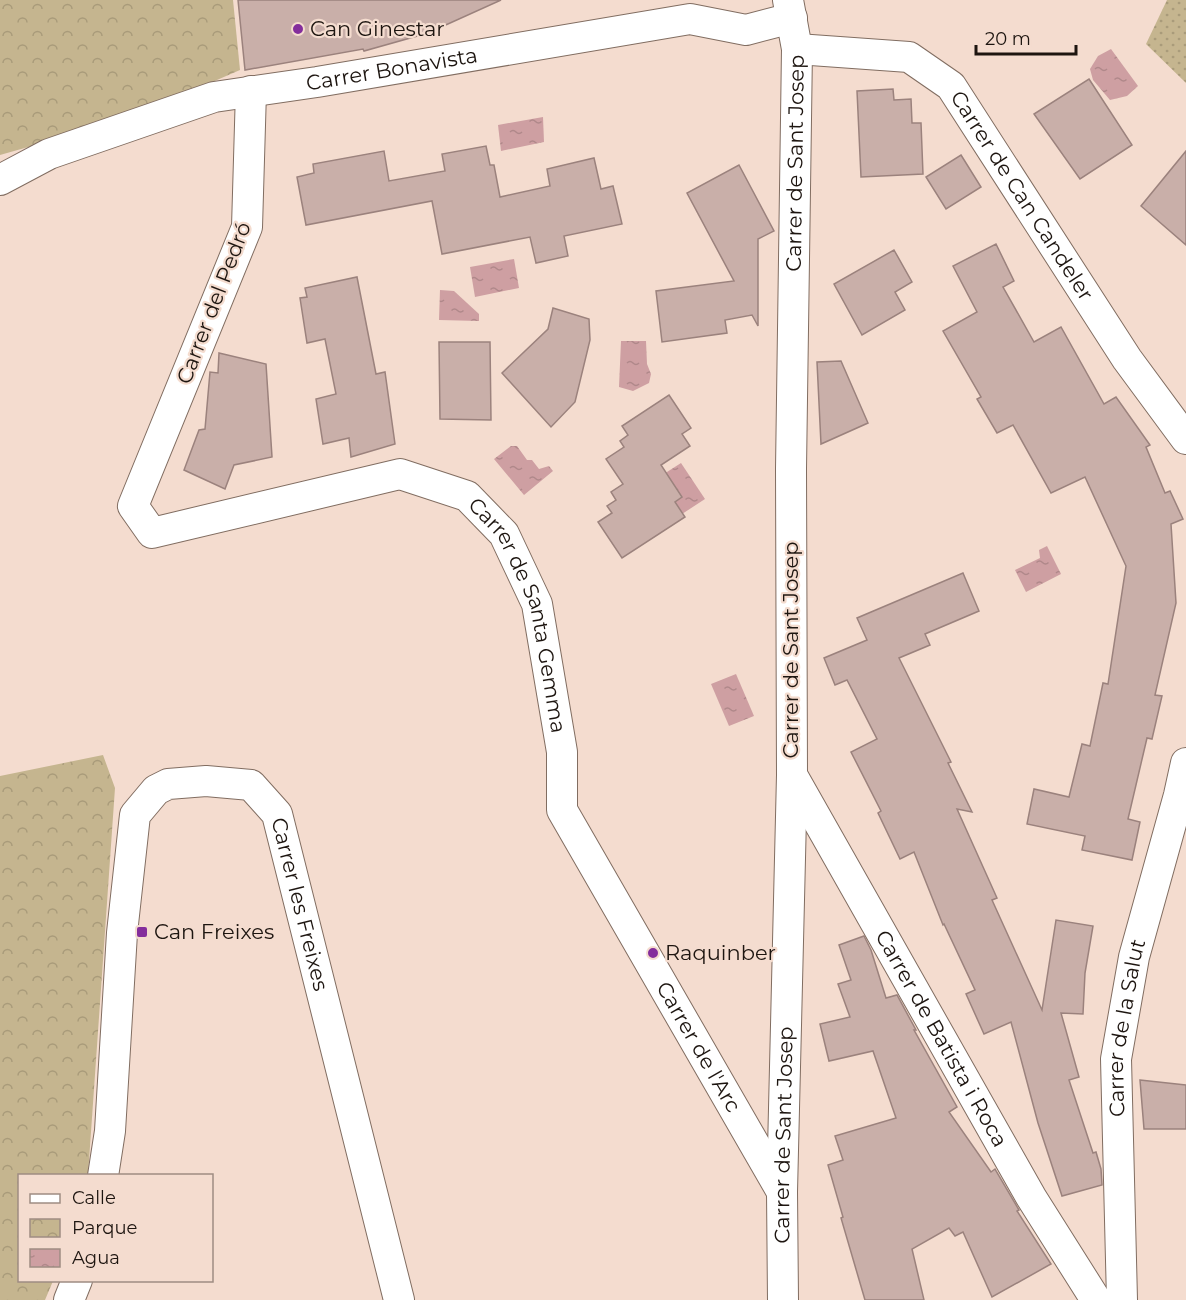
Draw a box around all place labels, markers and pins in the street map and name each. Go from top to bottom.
place label: Can Ginestar [310,16,445,41]
marker: Can Ginestar [291,22,305,36]
place label: Can Freixes [154,919,274,944]
marker: Can Freixes [135,925,149,939]
place label: Raquinber [665,940,776,965]
marker: Raquinber [646,946,660,960]

